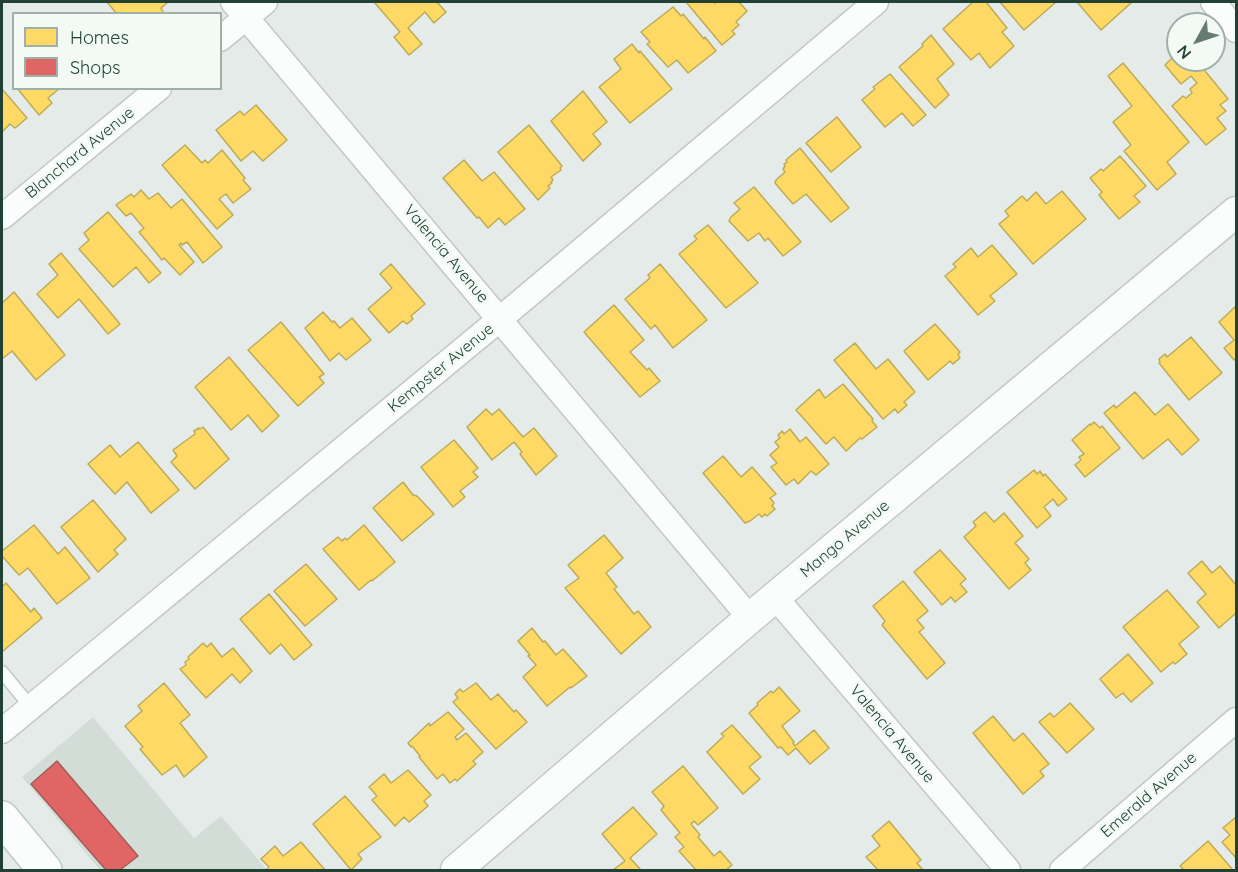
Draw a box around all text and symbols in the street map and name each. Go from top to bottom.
legend [12,12,222,90]
north arrow [1166,12,1226,72]
text: Homes [70,26,129,49]
text: N [1172,41,1195,63]
text: Shops [70,56,121,79]
street label: Blanchard Avenue [22,103,138,203]
street label: Valencia Avenue [399,201,493,307]
street label: Kempster Avenue [384,319,498,417]
street label: Mango Avenue [796,496,894,582]
street label: Valencia Avenue [845,681,939,787]
street label: Emerald Avenue [1097,748,1201,842]

